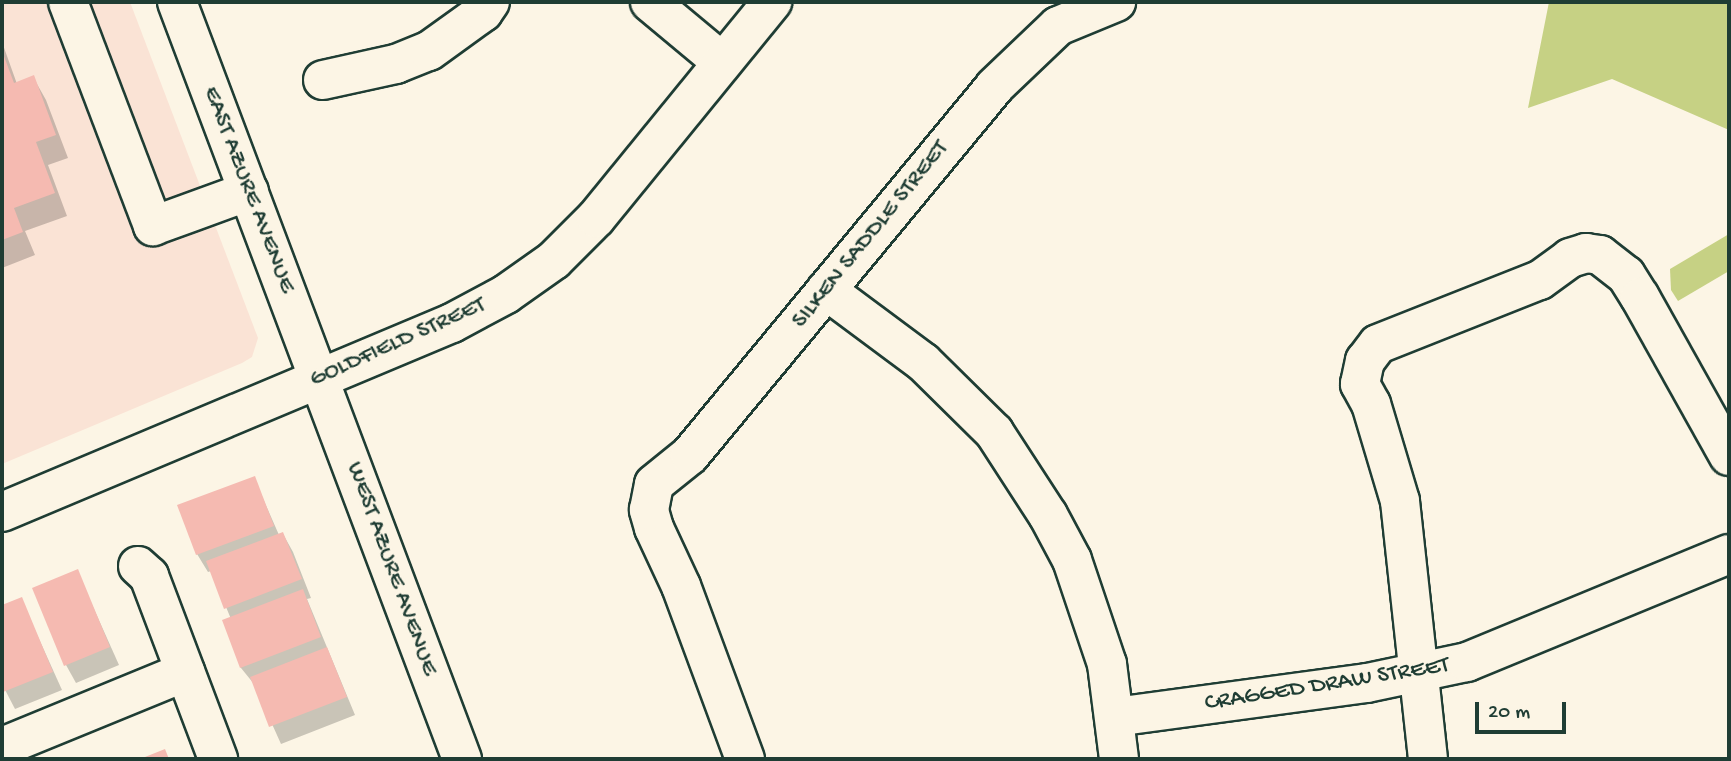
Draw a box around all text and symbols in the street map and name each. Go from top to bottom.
street label: EAST AZURE AVENUE [195,83,301,297]
street label: SILKEN SADDLE STREET [786,135,956,335]
street label: GOLDFIELD STREET [306,291,490,395]
street label: WEST AZURE AVENUE [339,458,443,680]
street label: CRAGGED DRAW STREET [1203,651,1451,719]
scale bar [1479,688,1570,732]
text: 20 m [1488,701,1530,726]

